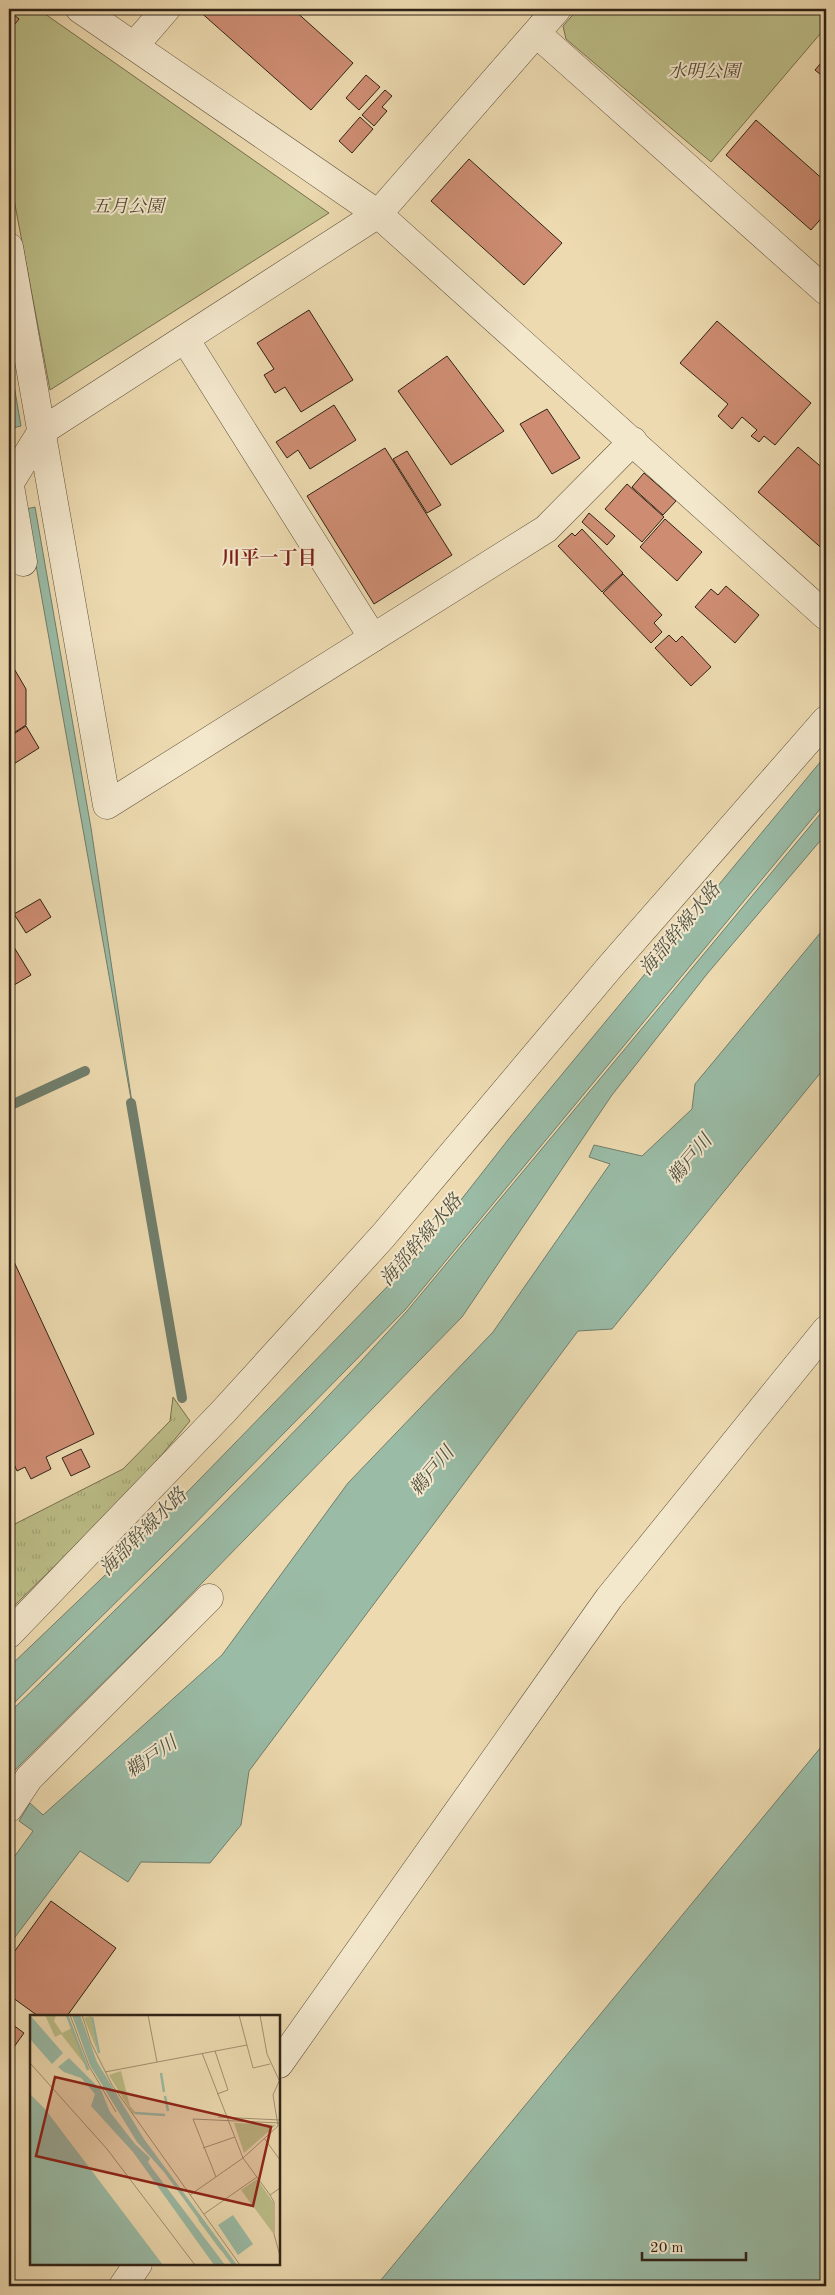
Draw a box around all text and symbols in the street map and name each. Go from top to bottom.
park label: 水明公園 [668,61,743,81]
park label: 五月公園 [92,197,167,216]
district label: 川平一丁目 [221,547,317,569]
water label: 海部幹線水路 [636,877,726,980]
water label: 鵜戸川 [664,1129,718,1188]
water label: 海部幹線水路 [376,1189,468,1290]
water label: 鵜戸川 [406,1441,460,1500]
water label: 海部幹線水路 [96,1483,192,1580]
water label: 鵜戸川 [122,1731,183,1782]
inset map [30,2015,280,2265]
scale bar [642,2230,746,2262]
text: 20 m [650,2241,684,2256]

